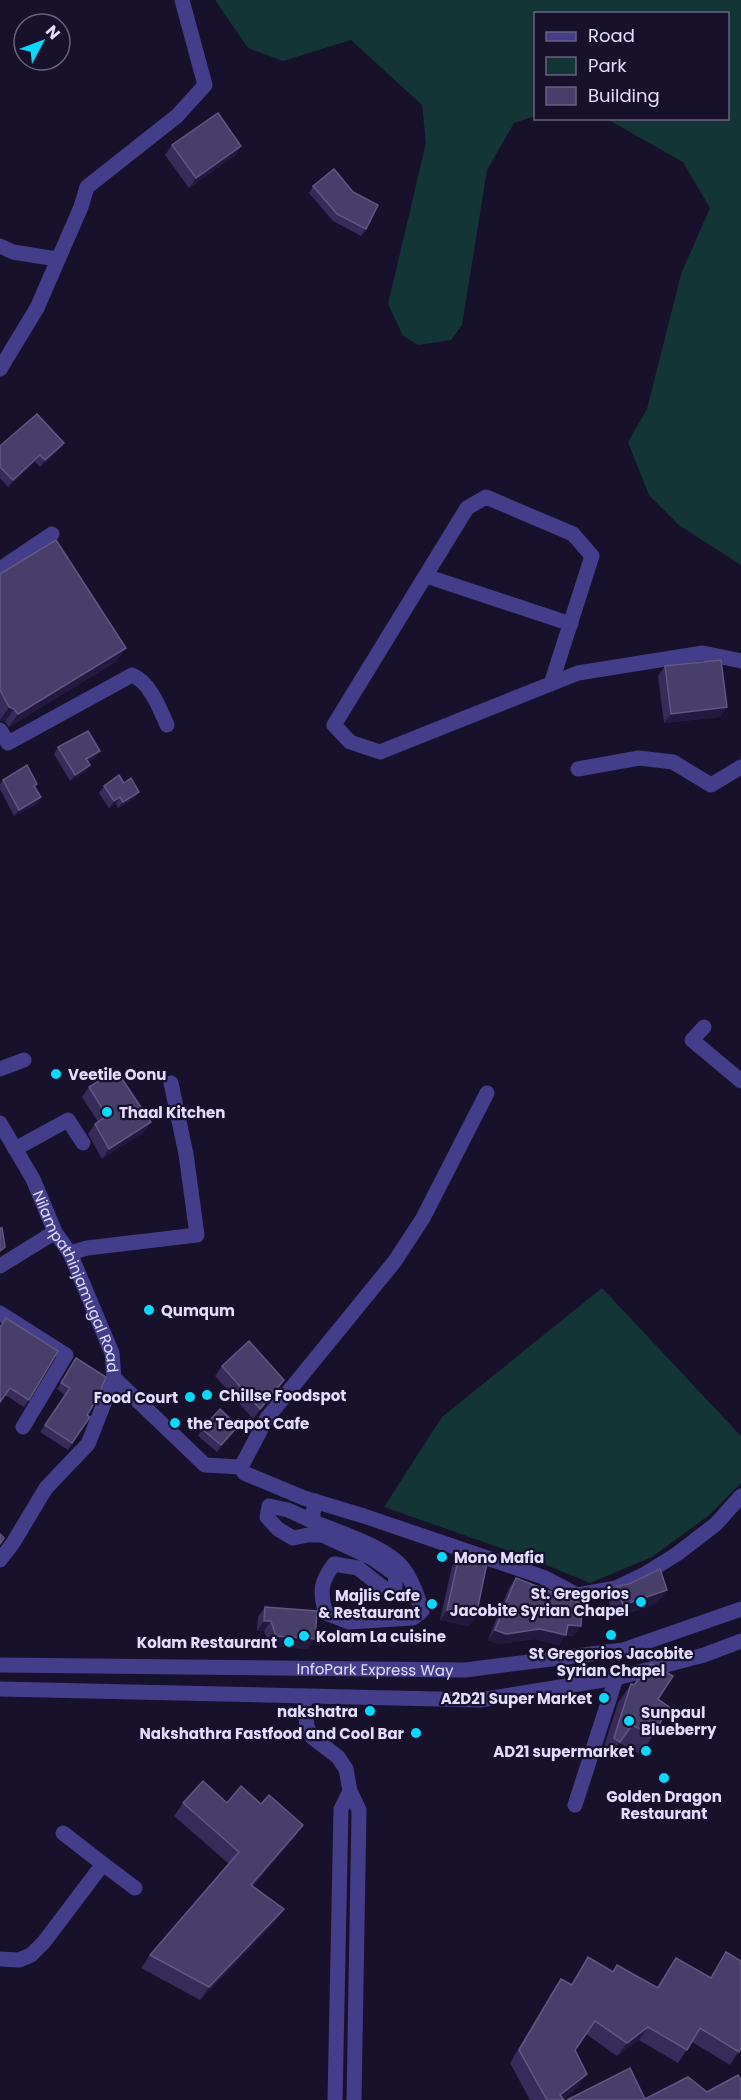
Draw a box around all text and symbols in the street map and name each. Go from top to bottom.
north arrow [12,12,72,72]
legend [534,12,729,120]
text: N [40,20,66,45]
text: Road [588,23,635,48]
text: Park [588,53,627,78]
text: Building [588,83,660,108]
place label: Veetile Oonu [68,1064,166,1085]
marker: Veetile Oonu [49,1067,63,1081]
place label: Thaal Kitchen [119,1102,225,1123]
marker: Thaal Kitchen [100,1105,114,1119]
street label: Nilampathinjamugal Road [28,1187,124,1373]
place label: Qumqum [161,1300,235,1321]
marker: Qumqum [142,1303,156,1317]
place label: Chillse Foodspot [219,1385,346,1406]
place label: Food Court [94,1387,178,1408]
marker: Chillse Foodspot [200,1388,214,1402]
marker: Food Court [183,1390,197,1404]
place label: the Teapot Cafe [187,1413,309,1434]
marker: the Teapot Cafe [168,1416,182,1430]
place label: Mono Mafia [454,1547,544,1568]
marker: Mono Mafia [435,1550,449,1564]
place label: St. Gregorios Jacobite Syrian Chapel [450,1583,629,1621]
place label: Majlis Cafe & Restaurant [318,1585,420,1623]
marker: St. Gregorios Jacobite Syrian Chapel [634,1595,648,1609]
marker: Majlis Cafe & Restaurant [425,1597,439,1611]
place label: Kolam La cuisine [316,1626,446,1647]
marker: St Gregorios Jacobite Syrian Chapel [604,1628,618,1642]
marker: Kolam La cuisine [297,1629,311,1643]
place label: Kolam Restaurant [137,1632,277,1653]
marker: Kolam Restaurant [282,1635,296,1649]
place label: St Gregorios Jacobite Syrian Chapel [529,1643,693,1681]
street label: InfoPark Express Way [296,1658,454,1680]
place label: A2D21 Super Market [441,1688,592,1709]
marker: A2D21 Super Market [597,1691,611,1705]
place label: nakshatra [277,1701,358,1722]
place label: Sunpaul Blueberry [641,1702,717,1740]
marker: nakshatra [363,1704,377,1718]
marker: Sunpaul Blueberry [622,1714,636,1728]
place label: Nakshathra Fastfood and Cool Bar [140,1723,405,1744]
marker: Nakshathra Fastfood and Cool Bar [409,1726,423,1740]
place label: AD21 supermarket [493,1741,634,1762]
marker: AD21 supermarket [639,1744,653,1758]
marker: Golden Dragon Restaurant [657,1771,671,1785]
place label: Golden Dragon Restaurant [606,1786,722,1824]

